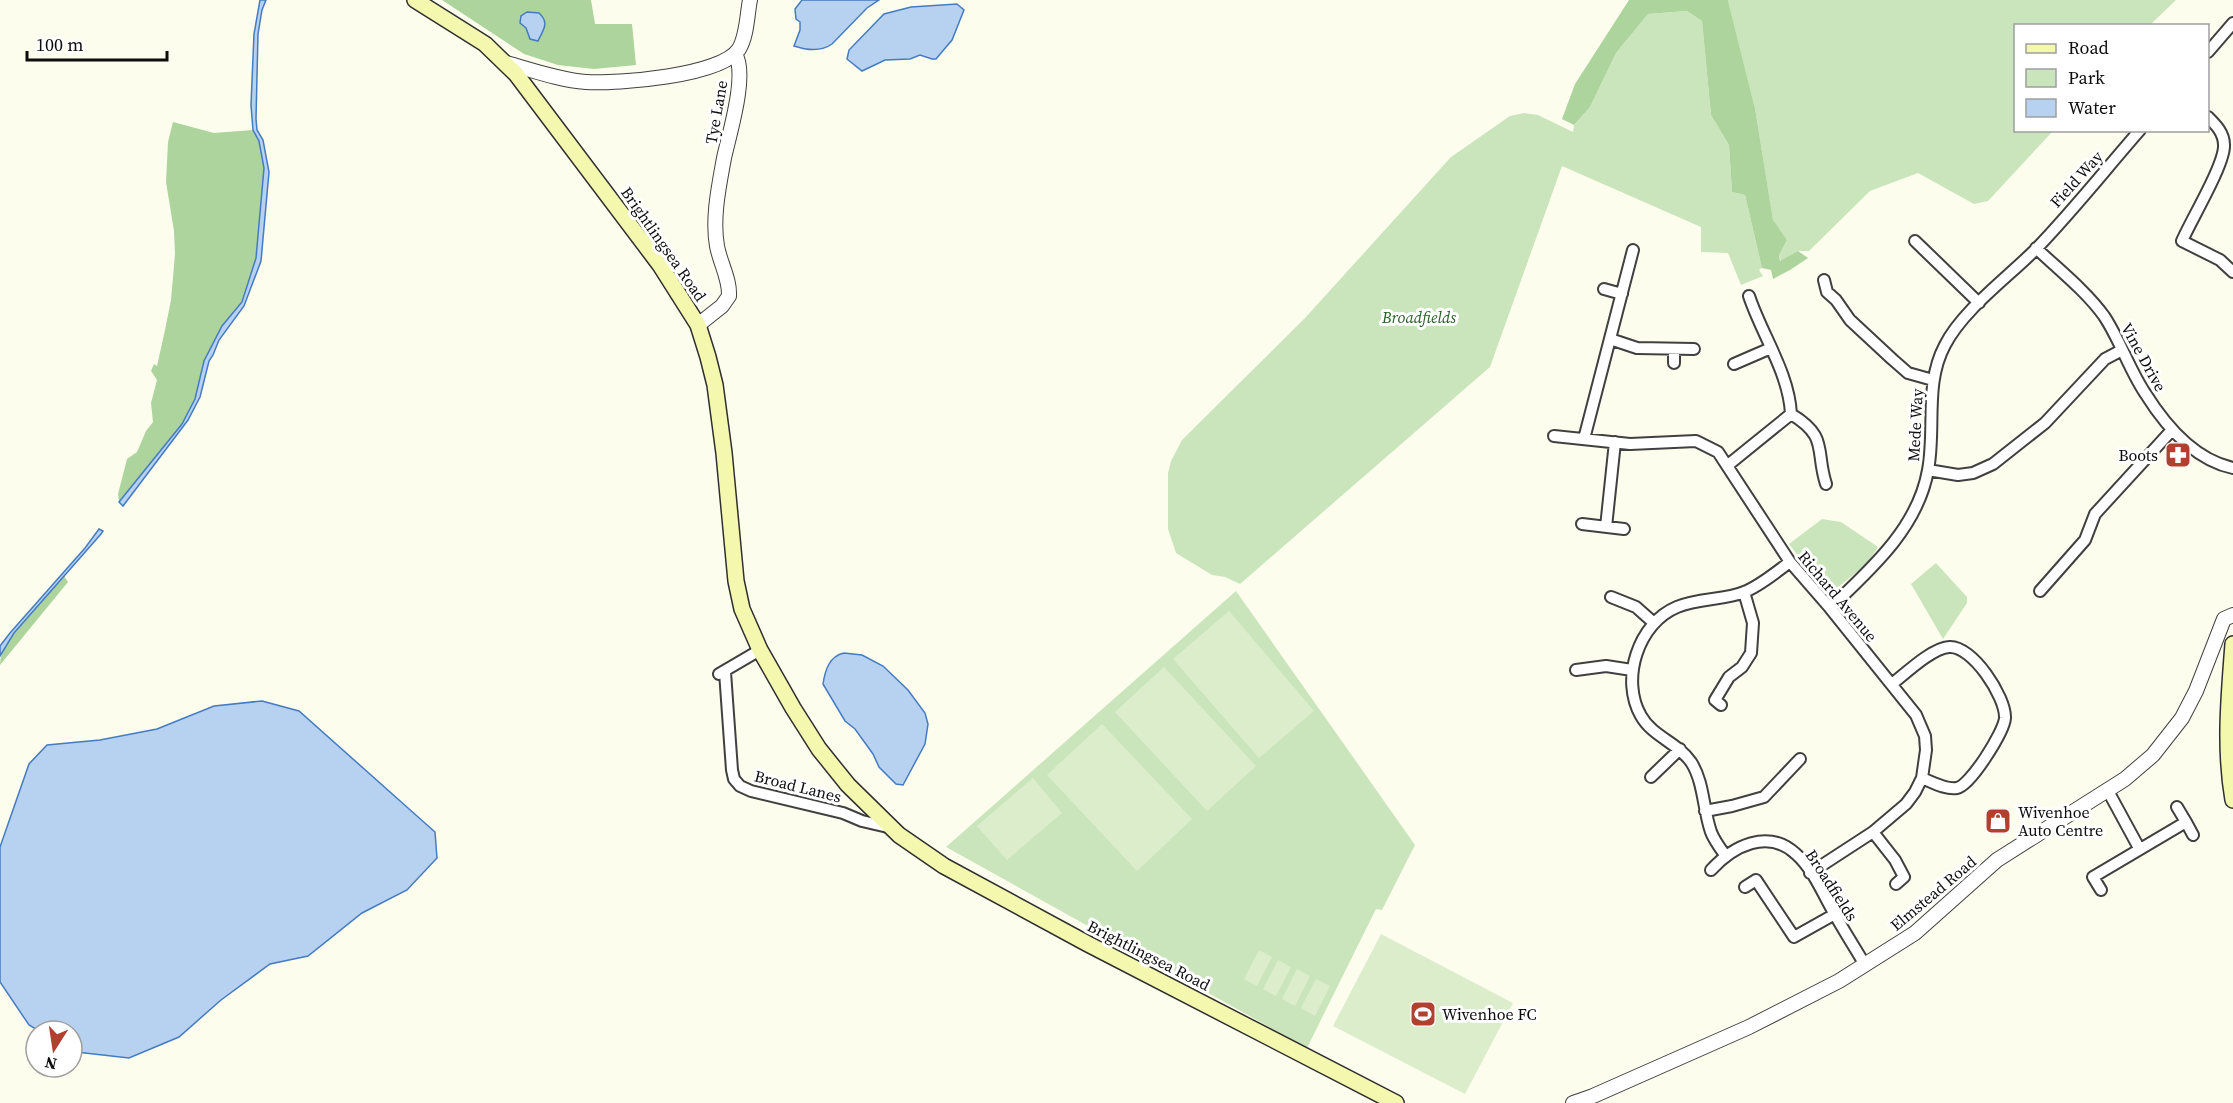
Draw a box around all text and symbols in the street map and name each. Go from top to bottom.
scale bar [27,24,166,62]
legend [2014,24,2209,132]
text: 100 m [36,32,83,57]
text: Road [2068,35,2109,60]
text: Park [2068,65,2105,90]
street label: Tye Lane [700,78,732,146]
text: Water [2068,95,2116,120]
street label: Field Way [2045,145,2108,212]
street label: Brightlingsea Road [616,182,712,306]
park label: Broadfields [1381,306,1456,328]
street label: Vine Drive [2116,319,2172,395]
street label: Mede Way [1902,387,1928,462]
pharmacy icon: Boots [2163,440,2193,470]
place label: Boots [2118,444,2158,466]
street label: Richard Avenue [1793,546,1883,646]
street label: Broad Lanes [752,765,844,807]
place label: Wivenhoe Auto Centre [2018,801,2103,841]
shop icon: Wivenhoe Auto Centre [1983,806,2013,836]
street label: Broadfields [1801,845,1863,925]
street label: Elmstead Road [1885,850,1981,936]
street label: Brightlingsea Road [1084,915,1214,995]
sports icon: Wivenhoe FC [1408,999,1438,1029]
place label: Wivenhoe FC [1442,1003,1537,1025]
north arrow [24,1019,84,1079]
text: N [43,1052,59,1076]

